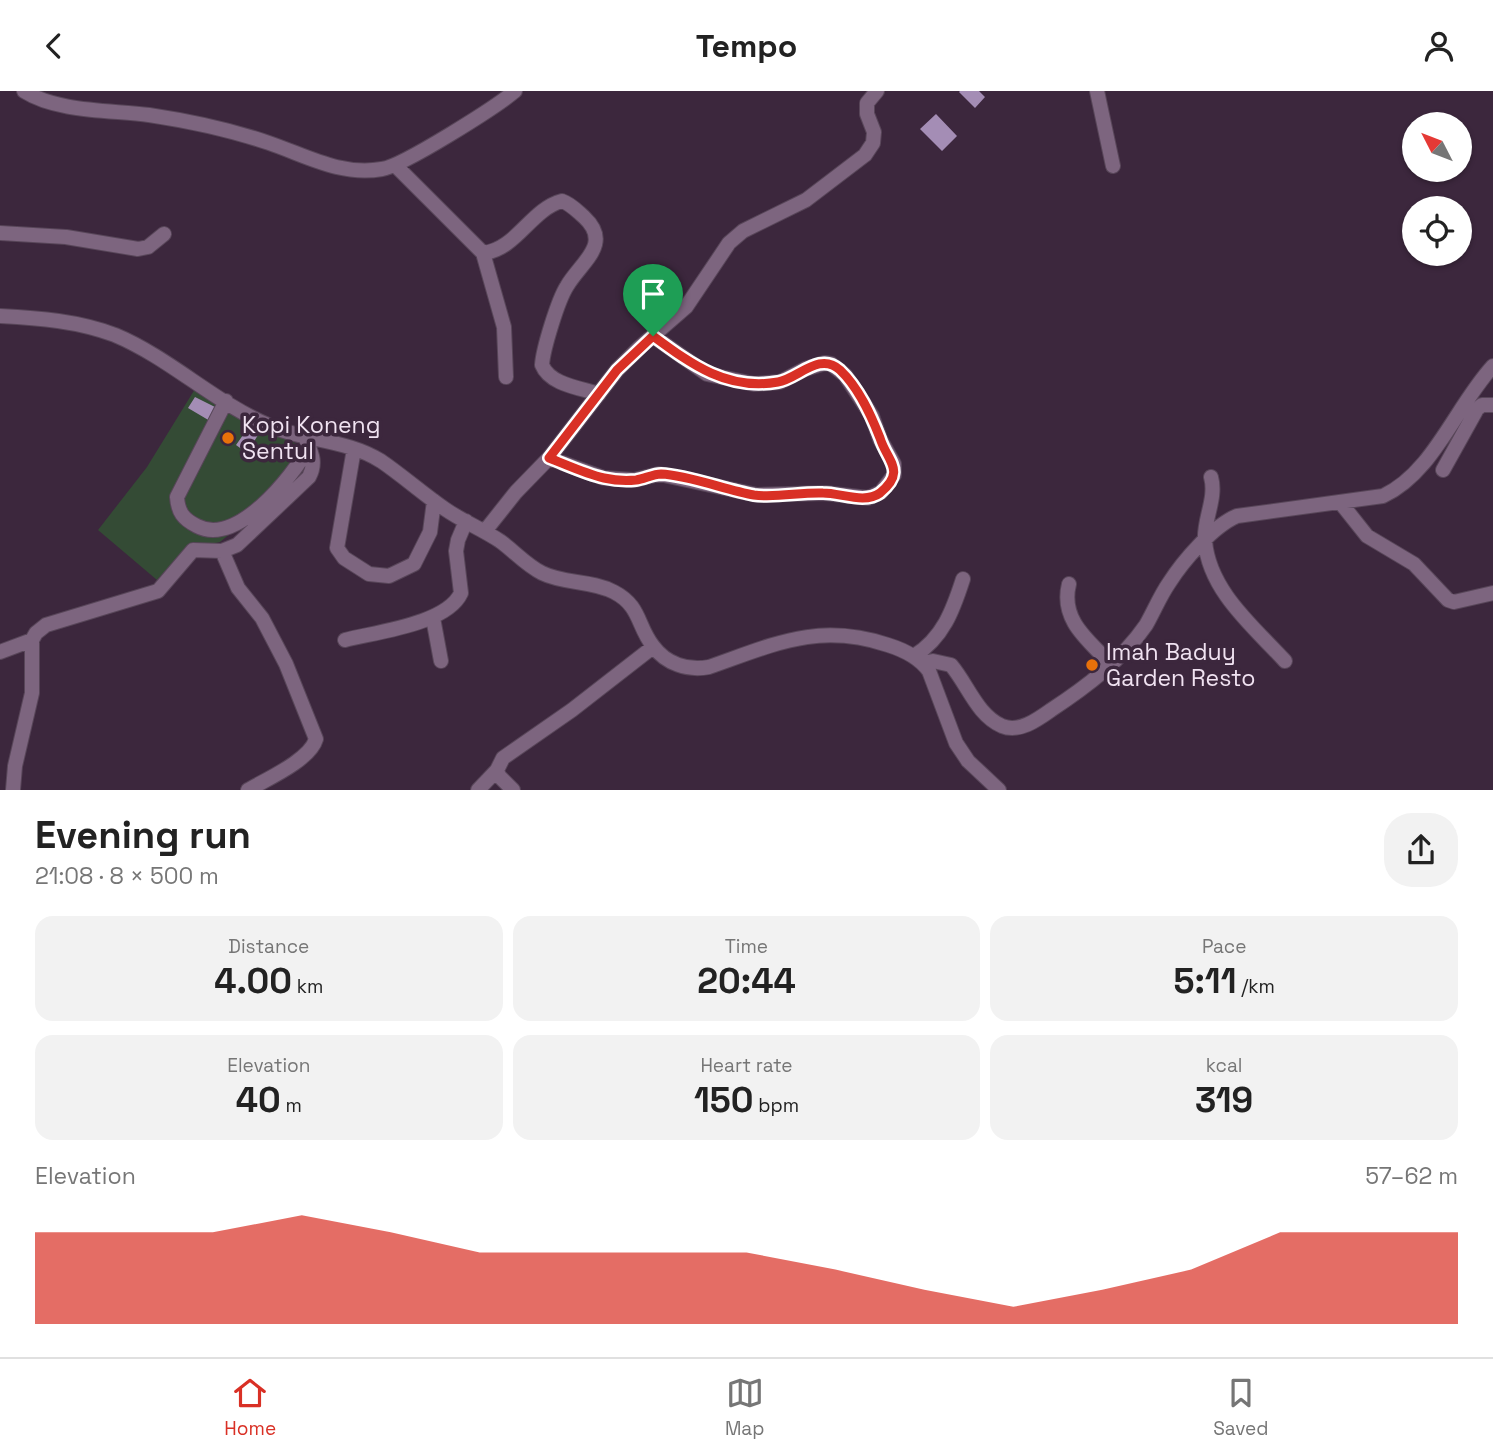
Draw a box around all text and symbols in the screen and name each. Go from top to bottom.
text: Tempo [696,26,797,66]
icon: back [35,27,73,65]
icon: person [1420,27,1458,65]
north arrow [1402,112,1472,182]
map controls [1402,112,1472,266]
button: locate [1402,196,1472,266]
pin [623,264,683,336]
icon: arrive [634,275,672,313]
place label: Kopi Koneng Sentul [242,410,381,466]
marker: Kopi Koneng Sentul [220,430,236,446]
place label: Imah Baduy Garden Resto [1106,637,1255,693]
marker: Imah Baduy Garden Resto [1084,657,1100,673]
text: Evening run [35,811,251,859]
button: share [1384,813,1458,887]
text: 21:08 · 8 × 500 m [35,861,219,891]
text: Distance [228,934,309,959]
text: Time [725,934,768,959]
text: Pace [1202,934,1246,959]
text: 4.00 [214,959,292,1003]
text: 20:44 [697,959,796,1003]
text: 5:11 [1173,959,1236,1003]
text: km [292,974,323,999]
text: /km [1236,974,1275,999]
text: Elevation [227,1053,310,1078]
text: Heart rate [700,1053,793,1078]
text: kcal [1206,1053,1242,1078]
text: 40 [236,1078,281,1122]
text: 150 [694,1078,753,1122]
text: 319 [1195,1078,1253,1122]
text: m [281,1093,302,1118]
text: bpm [753,1093,799,1118]
text: Elevation [35,1161,136,1191]
text: 57–62 m [1365,1161,1458,1191]
tab: Home [224,1374,276,1441]
tab: Map [725,1374,764,1441]
tab: Saved [1213,1374,1269,1441]

